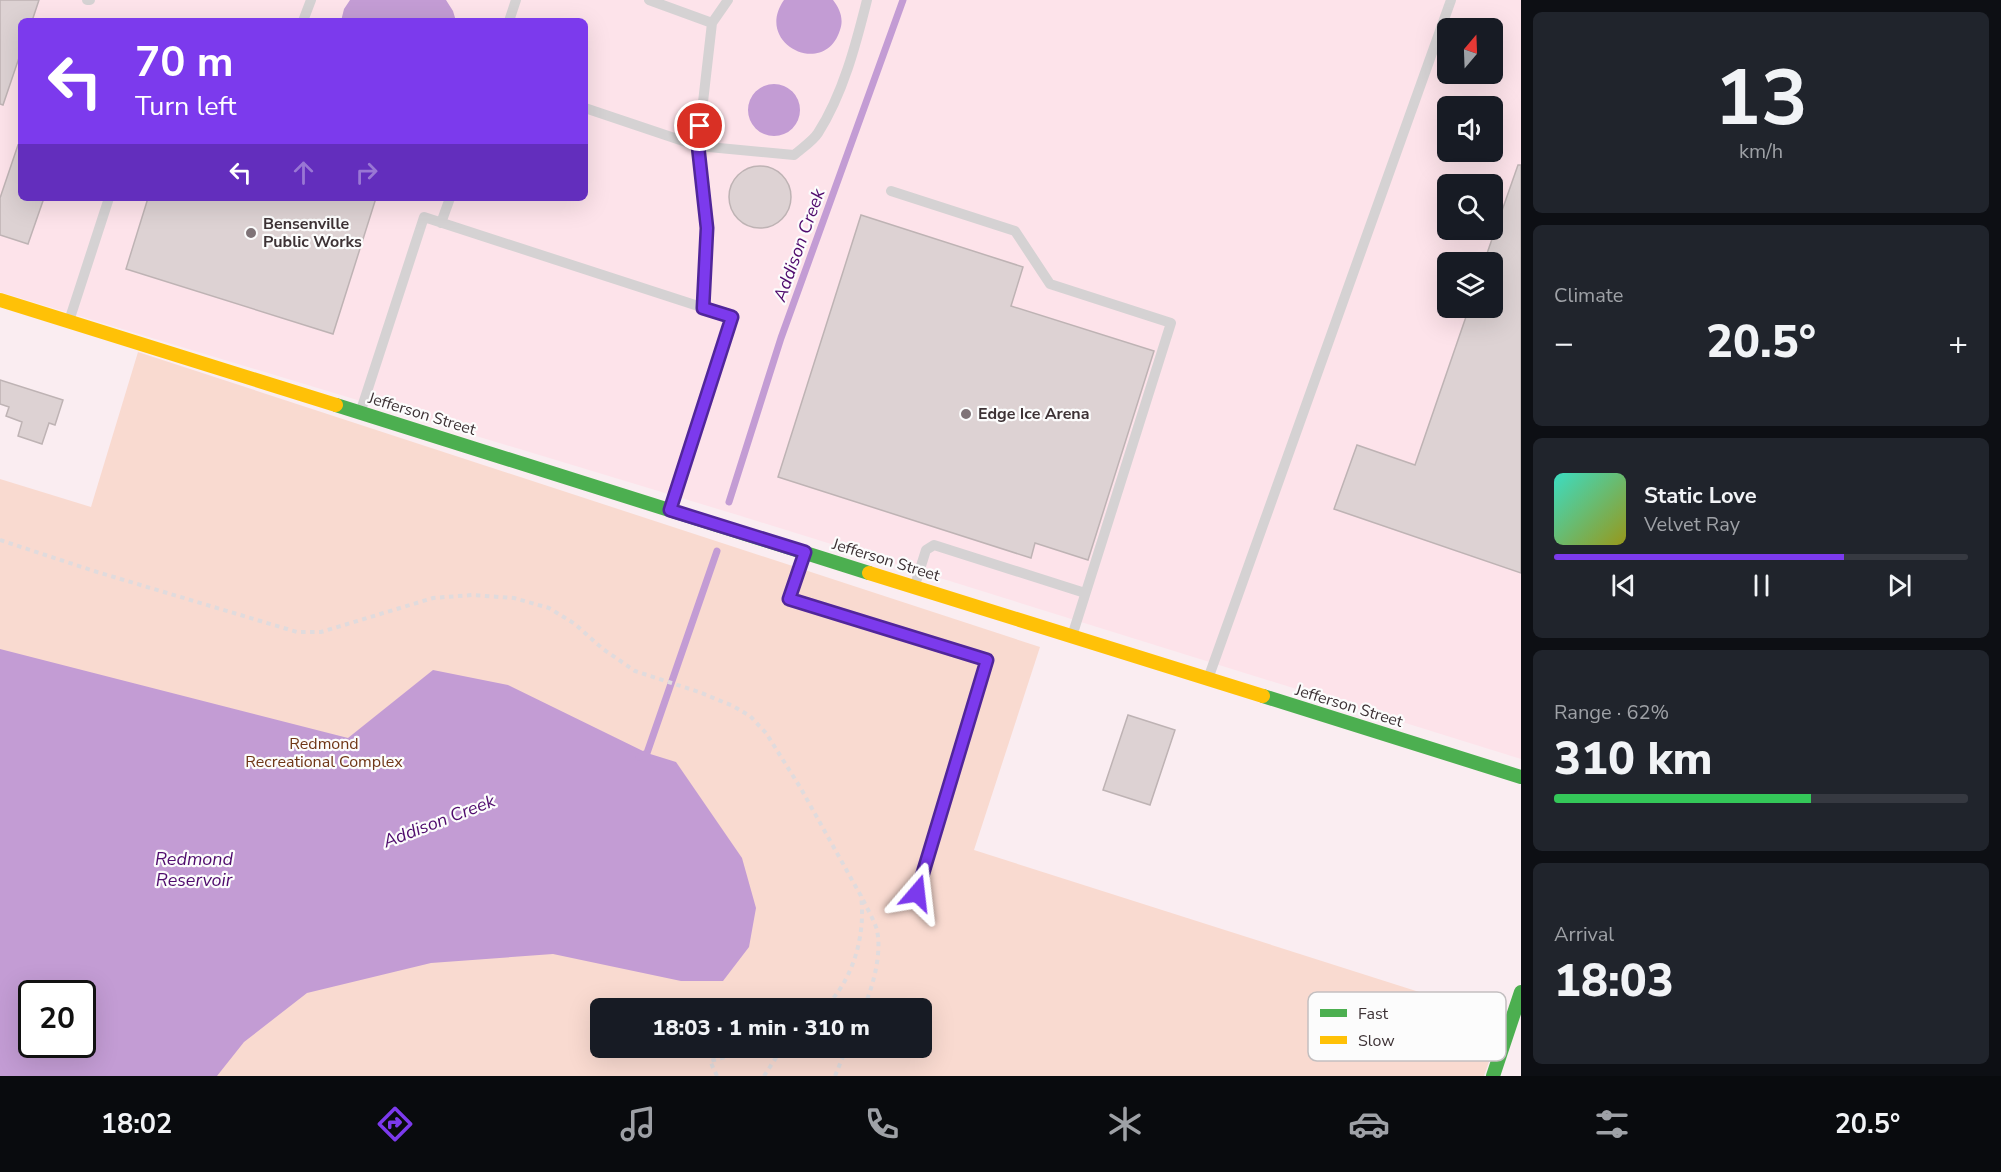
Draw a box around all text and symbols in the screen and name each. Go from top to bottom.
north arrow [1437,18,1503,84]
map controls [1437,18,1503,318]
text: 70 m [135,34,234,91]
icon: left [36,42,114,120]
text: 13 [1714,45,1808,152]
text: Turn left [135,88,236,125]
button: sound [1437,96,1503,162]
pin [674,100,725,151]
icon: arrive [683,109,716,142]
text: km/h [1739,138,1783,165]
icon: left [224,156,257,189]
icon: ahead [287,156,320,189]
icon: right [350,156,383,189]
button: search [1437,174,1503,240]
water label: Addison Creek [767,184,831,306]
place label: Bensenville Public Works [263,213,362,253]
marker: Bensenville Public Works [244,226,258,240]
button: layers [1437,252,1503,318]
text: Climate [1554,282,1623,309]
text: 20.5° [1706,312,1816,373]
text: − [1554,321,1574,366]
text: + [1948,321,1968,366]
street label: Jefferson Street [365,387,479,441]
place label: Edge Ice Arena [978,403,1089,425]
marker: Edge Ice Arena [959,407,973,421]
text: Static Love [1644,481,1757,511]
text: Velvet Ray [1644,511,1740,538]
street label: Jefferson Street [829,533,943,587]
icon: previous [1607,569,1640,602]
icon: pause [1745,569,1778,602]
icon: next [1883,569,1916,602]
street label: Jefferson Street [1292,679,1406,733]
text: Range · 62% [1554,699,1669,726]
text: 310 km [1554,729,1713,790]
park label: Redmond Recreational Complex [245,733,403,773]
water label: Addison Creek [379,788,499,854]
water label: Redmond Reservoir [155,847,234,892]
position arrow [885,861,949,925]
text: Arrival [1554,921,1614,948]
text: 18:03 [1554,951,1674,1012]
speed limit sign: 20 [18,980,96,1058]
legend [1308,992,1506,1061]
text: Fast [1358,1003,1389,1025]
text: 18:03 · 1 min · 310 m [652,1013,870,1043]
text: Slow [1358,1030,1395,1052]
icon: directions [374,1103,416,1145]
icon: music [617,1103,659,1145]
icon: phone [861,1103,903,1145]
icon: climate [1104,1103,1146,1145]
icon: car [1348,1103,1390,1145]
icon: filters [1591,1103,1633,1145]
text: 18:02 [101,1106,172,1143]
text: 20.5° [1835,1106,1900,1143]

